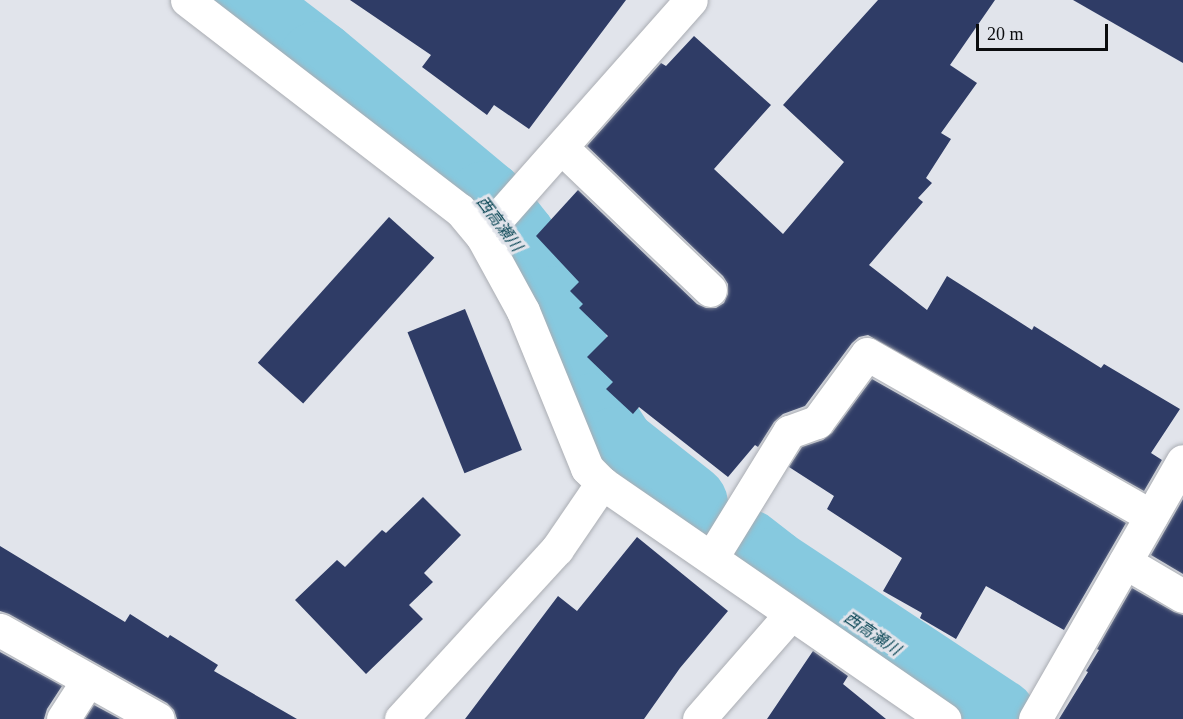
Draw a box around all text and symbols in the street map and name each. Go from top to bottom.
scale bar [979,12,1111,50]
text: 20 m [987,24,1024,44]
water label: 西高瀬川 [472,193,526,255]
water label: 西高瀬川 [840,608,904,660]

